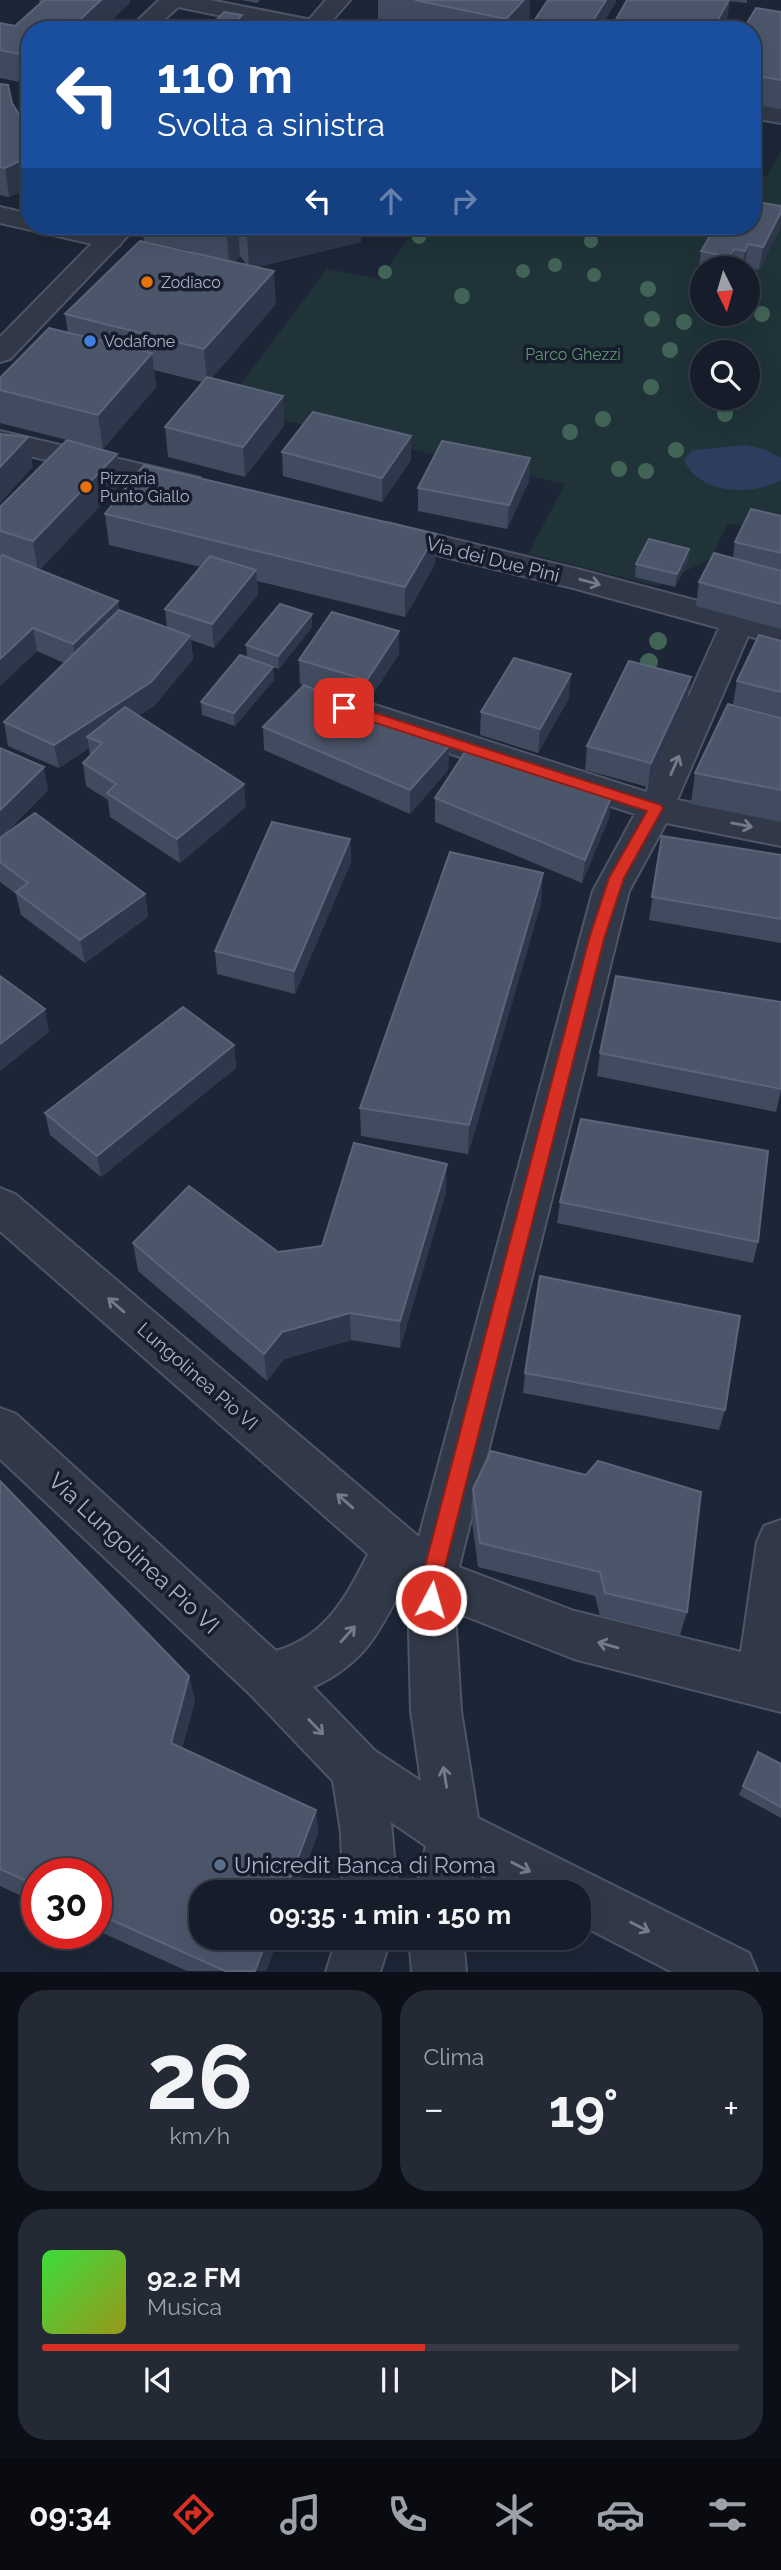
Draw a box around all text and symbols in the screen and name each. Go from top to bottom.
text: 110 m [157,47,293,104]
icon: left [42,49,133,140]
text: Svolta a sinistra [157,106,385,143]
icon: left [299,182,337,220]
icon: ahead [372,182,410,220]
icon: right [445,182,483,220]
north arrow [690,256,760,326]
map controls [690,256,760,410]
place label: Zodiaco [161,273,221,292]
marker: Zodiaco [139,274,155,290]
place label: Vodafone [104,332,175,351]
marker: Vodafone [82,333,98,349]
button: search [690,340,760,410]
park label: Parco Ghezzi [525,345,621,364]
place label: Pizzaria Punto Giallo [100,469,189,506]
marker: Pizzaria Punto Giallo [78,479,94,495]
street label: Via dei Due Pini [424,532,562,586]
one-way arrow [578,576,601,589]
pin [314,678,374,738]
icon: arrive [325,689,363,727]
one-way arrow [669,755,682,776]
one-way arrow [731,819,753,833]
one-way arrow [108,1297,126,1313]
street label: Lungolinea Pio VI [133,1318,263,1434]
street label: Via Lungolinea Pio VI [43,1467,225,1639]
one-way arrow [336,1493,354,1509]
position arrow [394,1563,468,1637]
one-way arrow [340,1625,356,1643]
one-way arrow [597,1637,619,1650]
one-way arrow [308,1718,325,1735]
one-way arrow [438,1766,451,1789]
place label: Unicredit Banca di Roma [234,1851,496,1878]
marker: Unicredit Banca di Roma [212,1857,228,1873]
speed limit sign: 30 [21,1858,112,1949]
one-way arrow [510,1860,531,1874]
text: 09:35 · 1 min · 150 m [269,1900,511,1930]
one-way arrow [629,1920,650,1934]
text: 26 [146,2023,253,2130]
text: Clima [424,2043,484,2070]
text: 19° [549,2078,618,2139]
text: − [424,2086,444,2131]
text: + [723,2086,739,2131]
text: km/h [169,2122,230,2149]
text: 92.2 FM [147,2263,241,2293]
text: Musica [147,2293,222,2320]
icon: previous [139,2361,177,2399]
icon: pause [371,2361,409,2399]
icon: next [604,2361,642,2399]
icon: directions [169,2490,218,2539]
icon: music [276,2490,325,2539]
icon: phone [383,2490,432,2539]
icon: climate [490,2490,539,2539]
icon: car [596,2490,645,2539]
icon: filters [703,2490,752,2539]
text: 09:34 [29,2496,111,2533]

